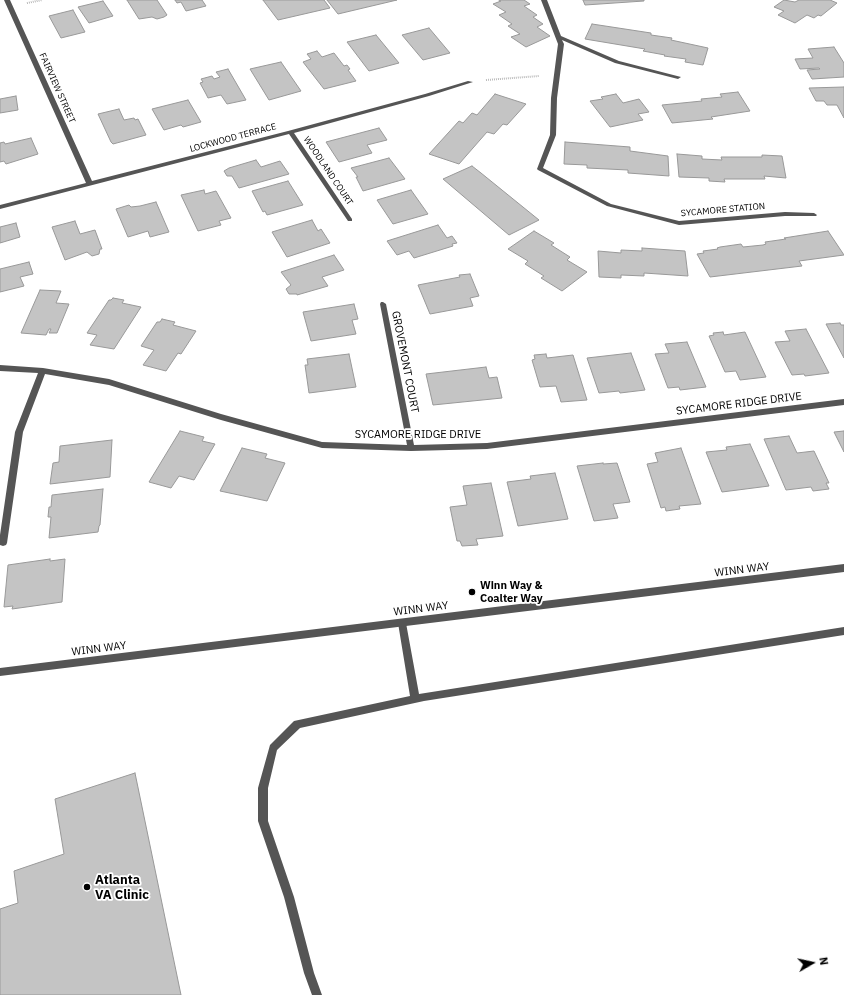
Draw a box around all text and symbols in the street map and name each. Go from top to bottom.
street label: FAIRVIEW STREET [37,51,77,125]
street label: LOCKWOOD TERRACE [189,121,277,155]
street label: WOODLAND COURT [301,135,355,207]
street label: SYCAMORE STATION [680,201,766,219]
street label: GROVEMONT COURT [389,310,421,414]
street label: SYCAMORE RIDGE DRIVE [675,390,803,418]
street label: SYCAMORE RIDGE DRIVE [355,428,481,442]
street label: WINN WAY [714,560,770,580]
place label: Winn Way & Coalter Way [480,579,543,605]
marker: Winn Way & Coalter Way [467,587,477,597]
street label: WINN WAY [393,599,449,619]
street label: WINN WAY [71,639,127,659]
place label: Atlanta VA Clinic [95,872,149,903]
marker: Atlanta VA Clinic [82,882,92,892]
north arrow [792,943,832,983]
text: N [816,956,831,966]

